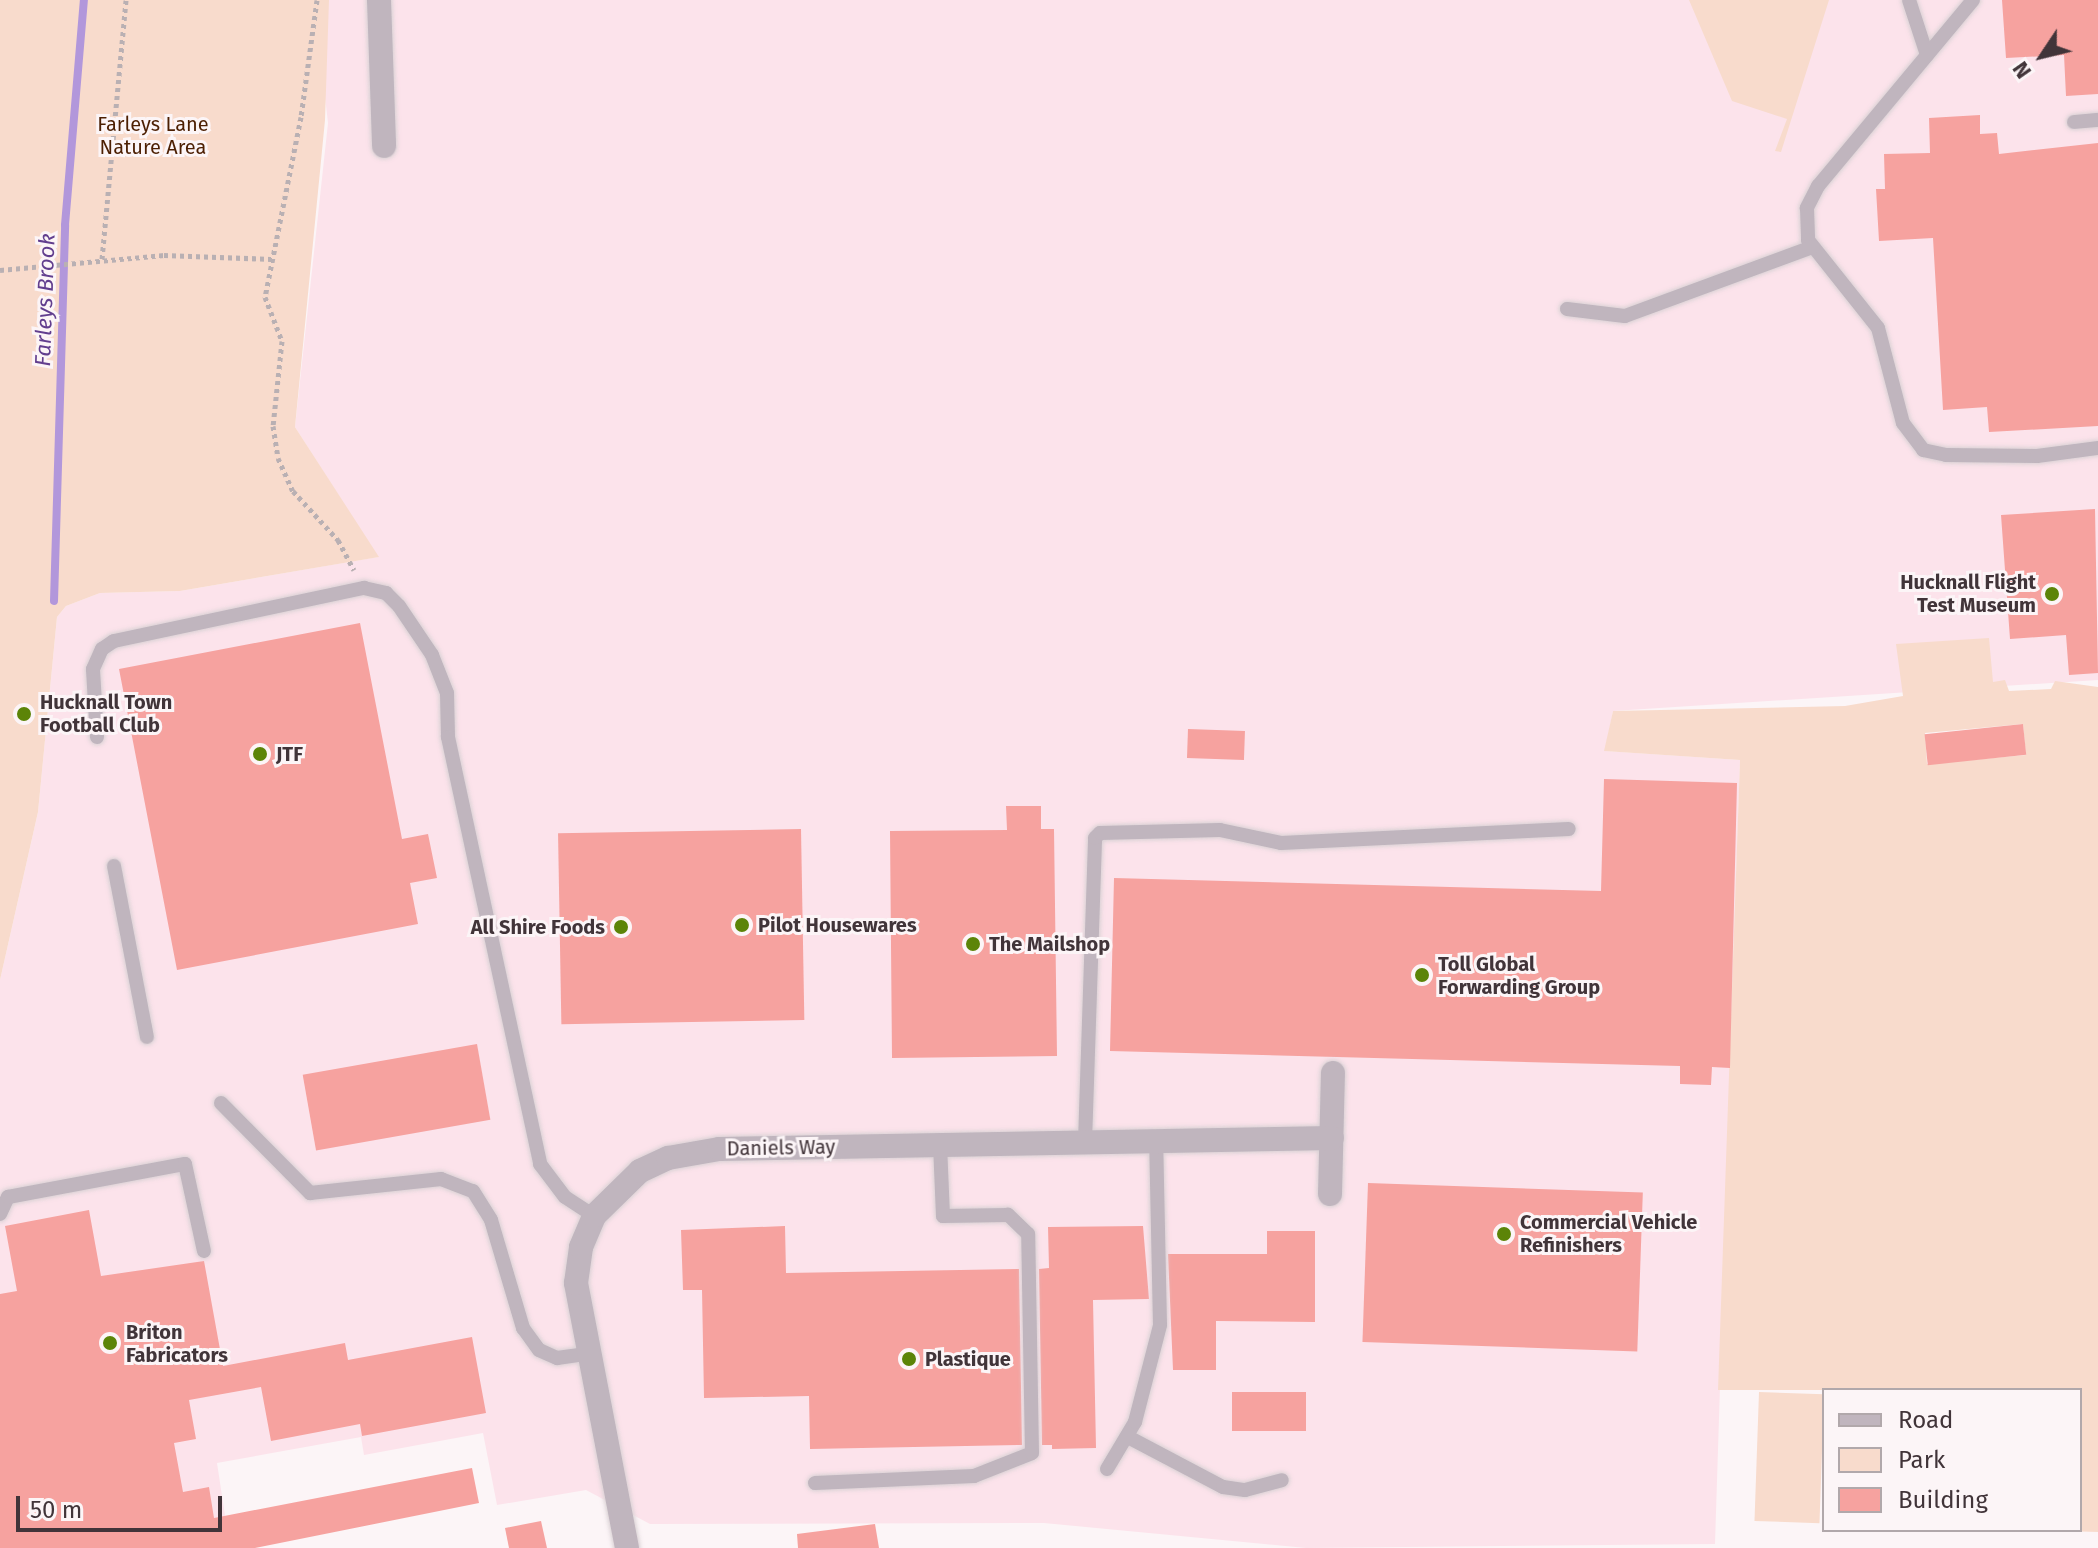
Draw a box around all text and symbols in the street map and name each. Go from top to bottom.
north arrow [2002,16,2082,96]
text: N [2007,56,2037,84]
park label: Farleys Lane Nature Area [97,113,209,160]
water label: Farleys Brook [29,233,61,367]
place label: Hucknall Flight Test Museum [1900,570,2036,617]
marker: Hucknall Flight Test Museum [2043,585,2061,603]
place label: Hucknall Town Football Club [40,690,172,737]
marker: Hucknall Town Football Club [15,705,33,723]
place label: JTF [276,742,303,766]
marker: JTF [251,745,269,763]
place label: Pilot Housewares [758,913,917,937]
place label: All Shire Foods [471,915,605,939]
marker: Pilot Housewares [733,916,751,934]
marker: All Shire Foods [612,918,630,936]
place label: The Mailshop [989,932,1110,956]
marker: The Mailshop [964,935,982,953]
place label: Toll Global Forwarding Group [1438,952,1600,999]
marker: Toll Global Forwarding Group [1413,966,1431,984]
street label: Daniels Way [726,1135,836,1161]
place label: Commercial Vehicle Refinishers [1520,1210,1697,1257]
marker: Commercial Vehicle Refinishers [1495,1225,1513,1243]
place label: Briton Fabricators [126,1320,228,1367]
marker: Briton Fabricators [101,1334,119,1352]
place label: Plastique [925,1347,1011,1371]
marker: Plastique [900,1350,918,1368]
legend [1822,1388,2082,1532]
text: Road [1898,1406,1953,1434]
text: Park [1898,1446,1945,1474]
scale bar [20,1480,226,1530]
text: Building [1898,1486,1988,1514]
text: 50 m [30,1496,82,1524]

